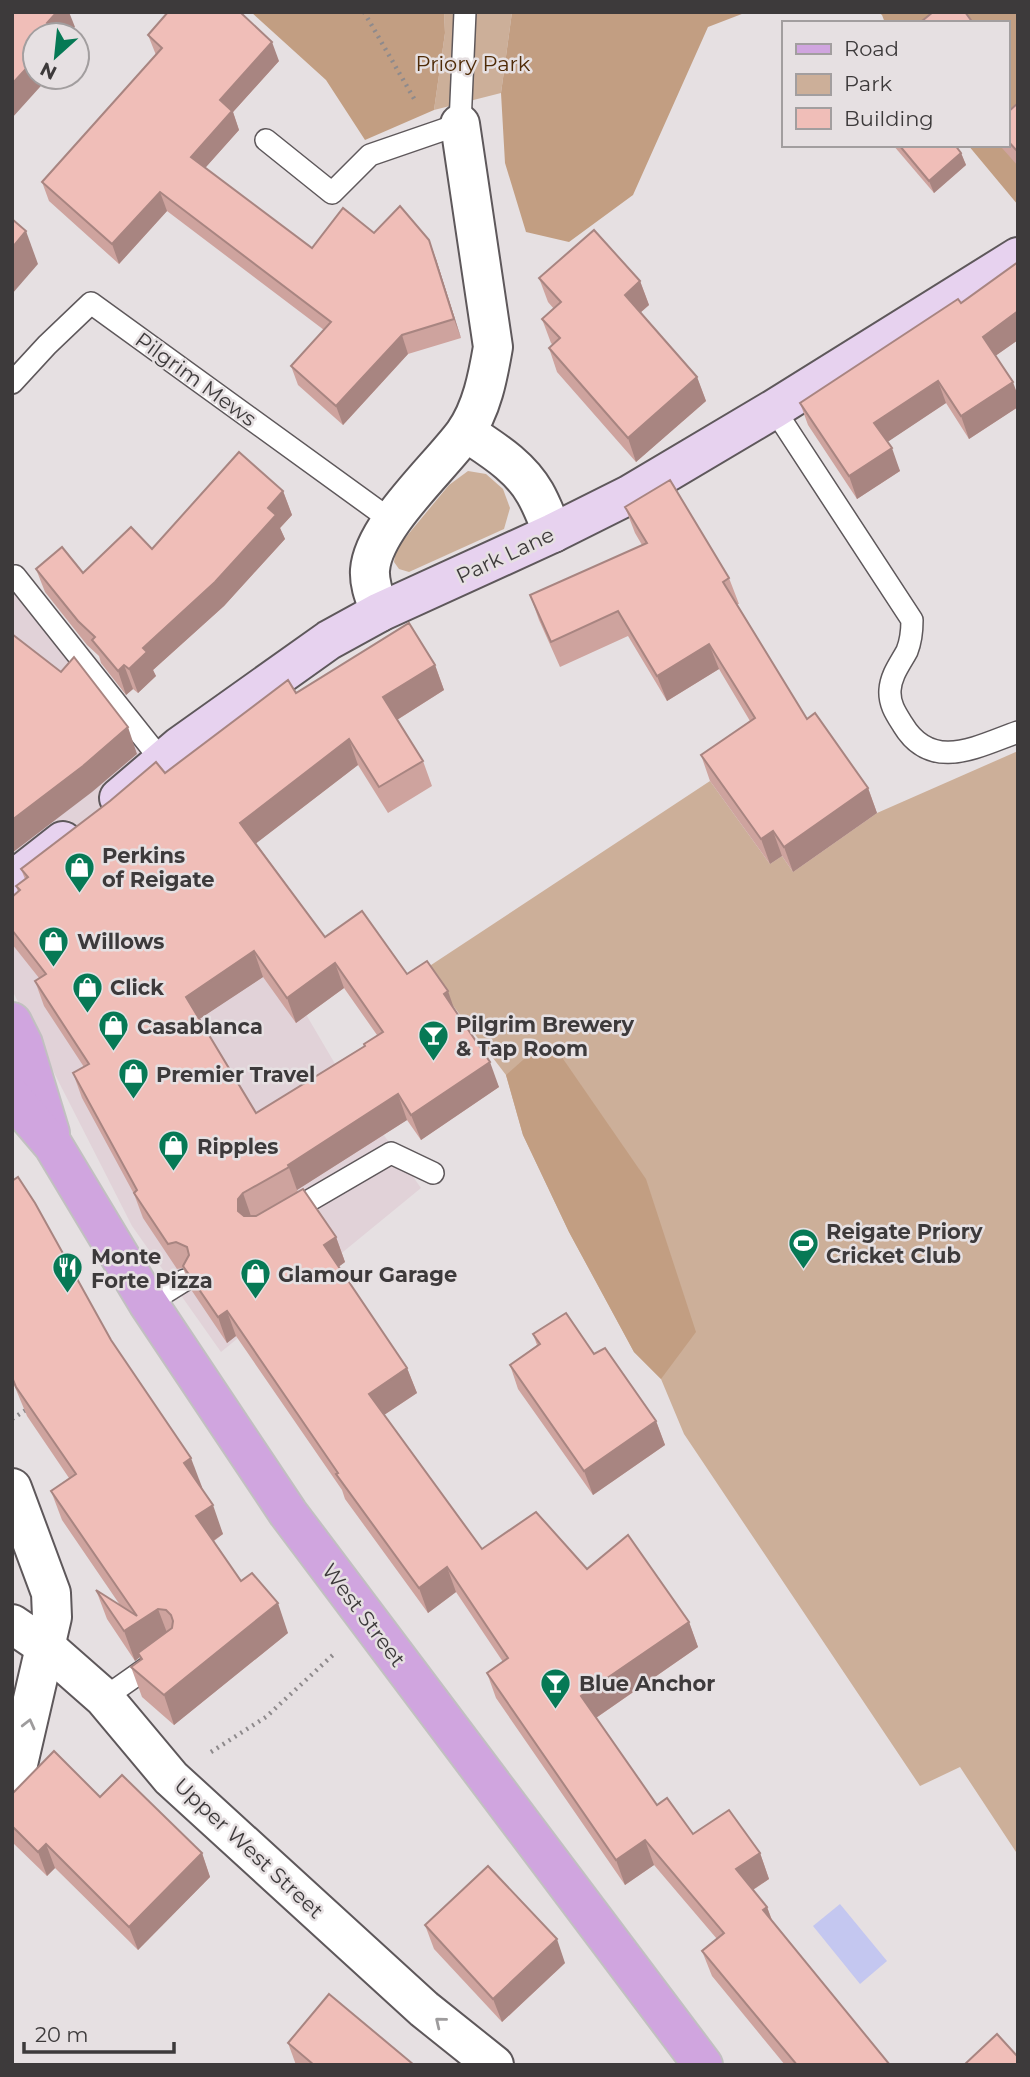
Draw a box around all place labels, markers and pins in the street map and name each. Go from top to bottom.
place label: Perkins of Reigate [102,843,215,892]
shop icon: Perkins of Reigate [62,850,96,894]
shop icon: Willows [37,924,71,968]
place label: Willows [77,929,164,954]
shop icon: Click [70,970,104,1014]
place label: Click [110,975,164,1000]
shop icon: Casablanca [97,1009,131,1053]
place label: Pilgrim Brewery & Tap Room [456,1012,635,1061]
place label: Casablanca [137,1014,263,1039]
bar icon: Pilgrim Brewery & Tap Room [416,1019,450,1063]
shop icon: Premier Travel [116,1057,150,1101]
place label: Premier Travel [156,1062,315,1087]
shop icon: Ripples [157,1129,191,1173]
place label: Ripples [197,1134,278,1159]
place label: Reigate Priory Cricket Club [826,1219,983,1268]
sports icon: Reigate Priory Cricket Club [786,1226,820,1270]
place label: Monte Forte Pizza [91,1244,213,1293]
restaurant icon: Monte Forte Pizza [51,1251,85,1295]
shop icon: Glamour Garage [238,1257,272,1301]
place label: Glamour Garage [278,1262,457,1287]
bar icon: Blue Anchor [539,1666,573,1710]
place label: Blue Anchor [579,1671,715,1696]

